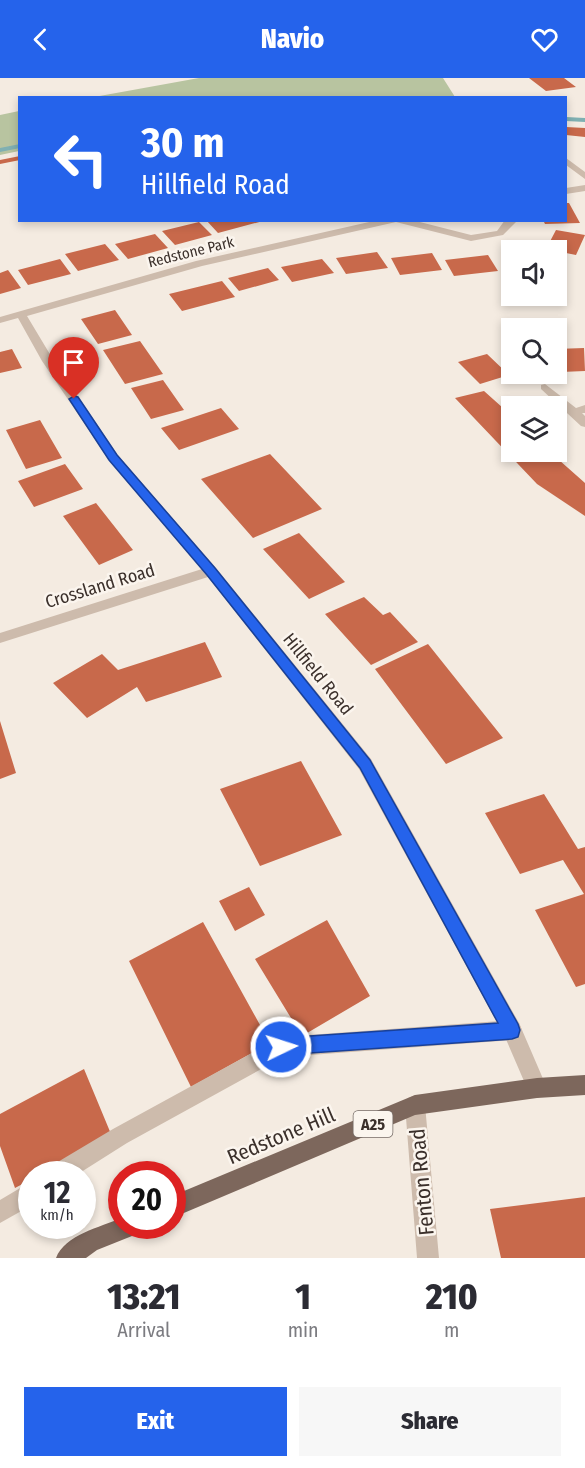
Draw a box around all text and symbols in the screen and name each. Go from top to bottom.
icon: back [24,23,57,56]
text: Navio [261,23,324,55]
icon: heart [528,23,561,56]
text: 30 m [141,118,225,168]
icon: left [42,120,120,198]
text: Hillfield Road [141,169,290,201]
street label: Redstone Park [146,233,236,271]
map controls [501,240,567,462]
button: sound [501,240,567,306]
button: search [501,318,567,384]
pin [48,337,99,399]
icon: arrive [57,346,90,379]
button: layers [501,396,567,462]
street label: Crossland Road [43,559,157,613]
street label: Hillfield Road [278,629,358,719]
position arrow [249,1015,313,1079]
street label: Redstone Hill [223,1101,339,1170]
road number: A25 [354,1111,392,1137]
street label: Fenton Road [404,1128,440,1236]
speed limit sign: 20 [108,1161,186,1239]
text: 12 [44,1175,70,1211]
text: km/h [40,1206,74,1224]
text: 13:21 [107,1275,180,1319]
text: 1 [295,1275,311,1319]
text: 210 [426,1275,478,1319]
text: Arrival [117,1318,170,1342]
text: min [288,1318,319,1342]
text: m [444,1318,459,1342]
button: Exit [24,1387,287,1456]
button: Share [299,1387,561,1456]

